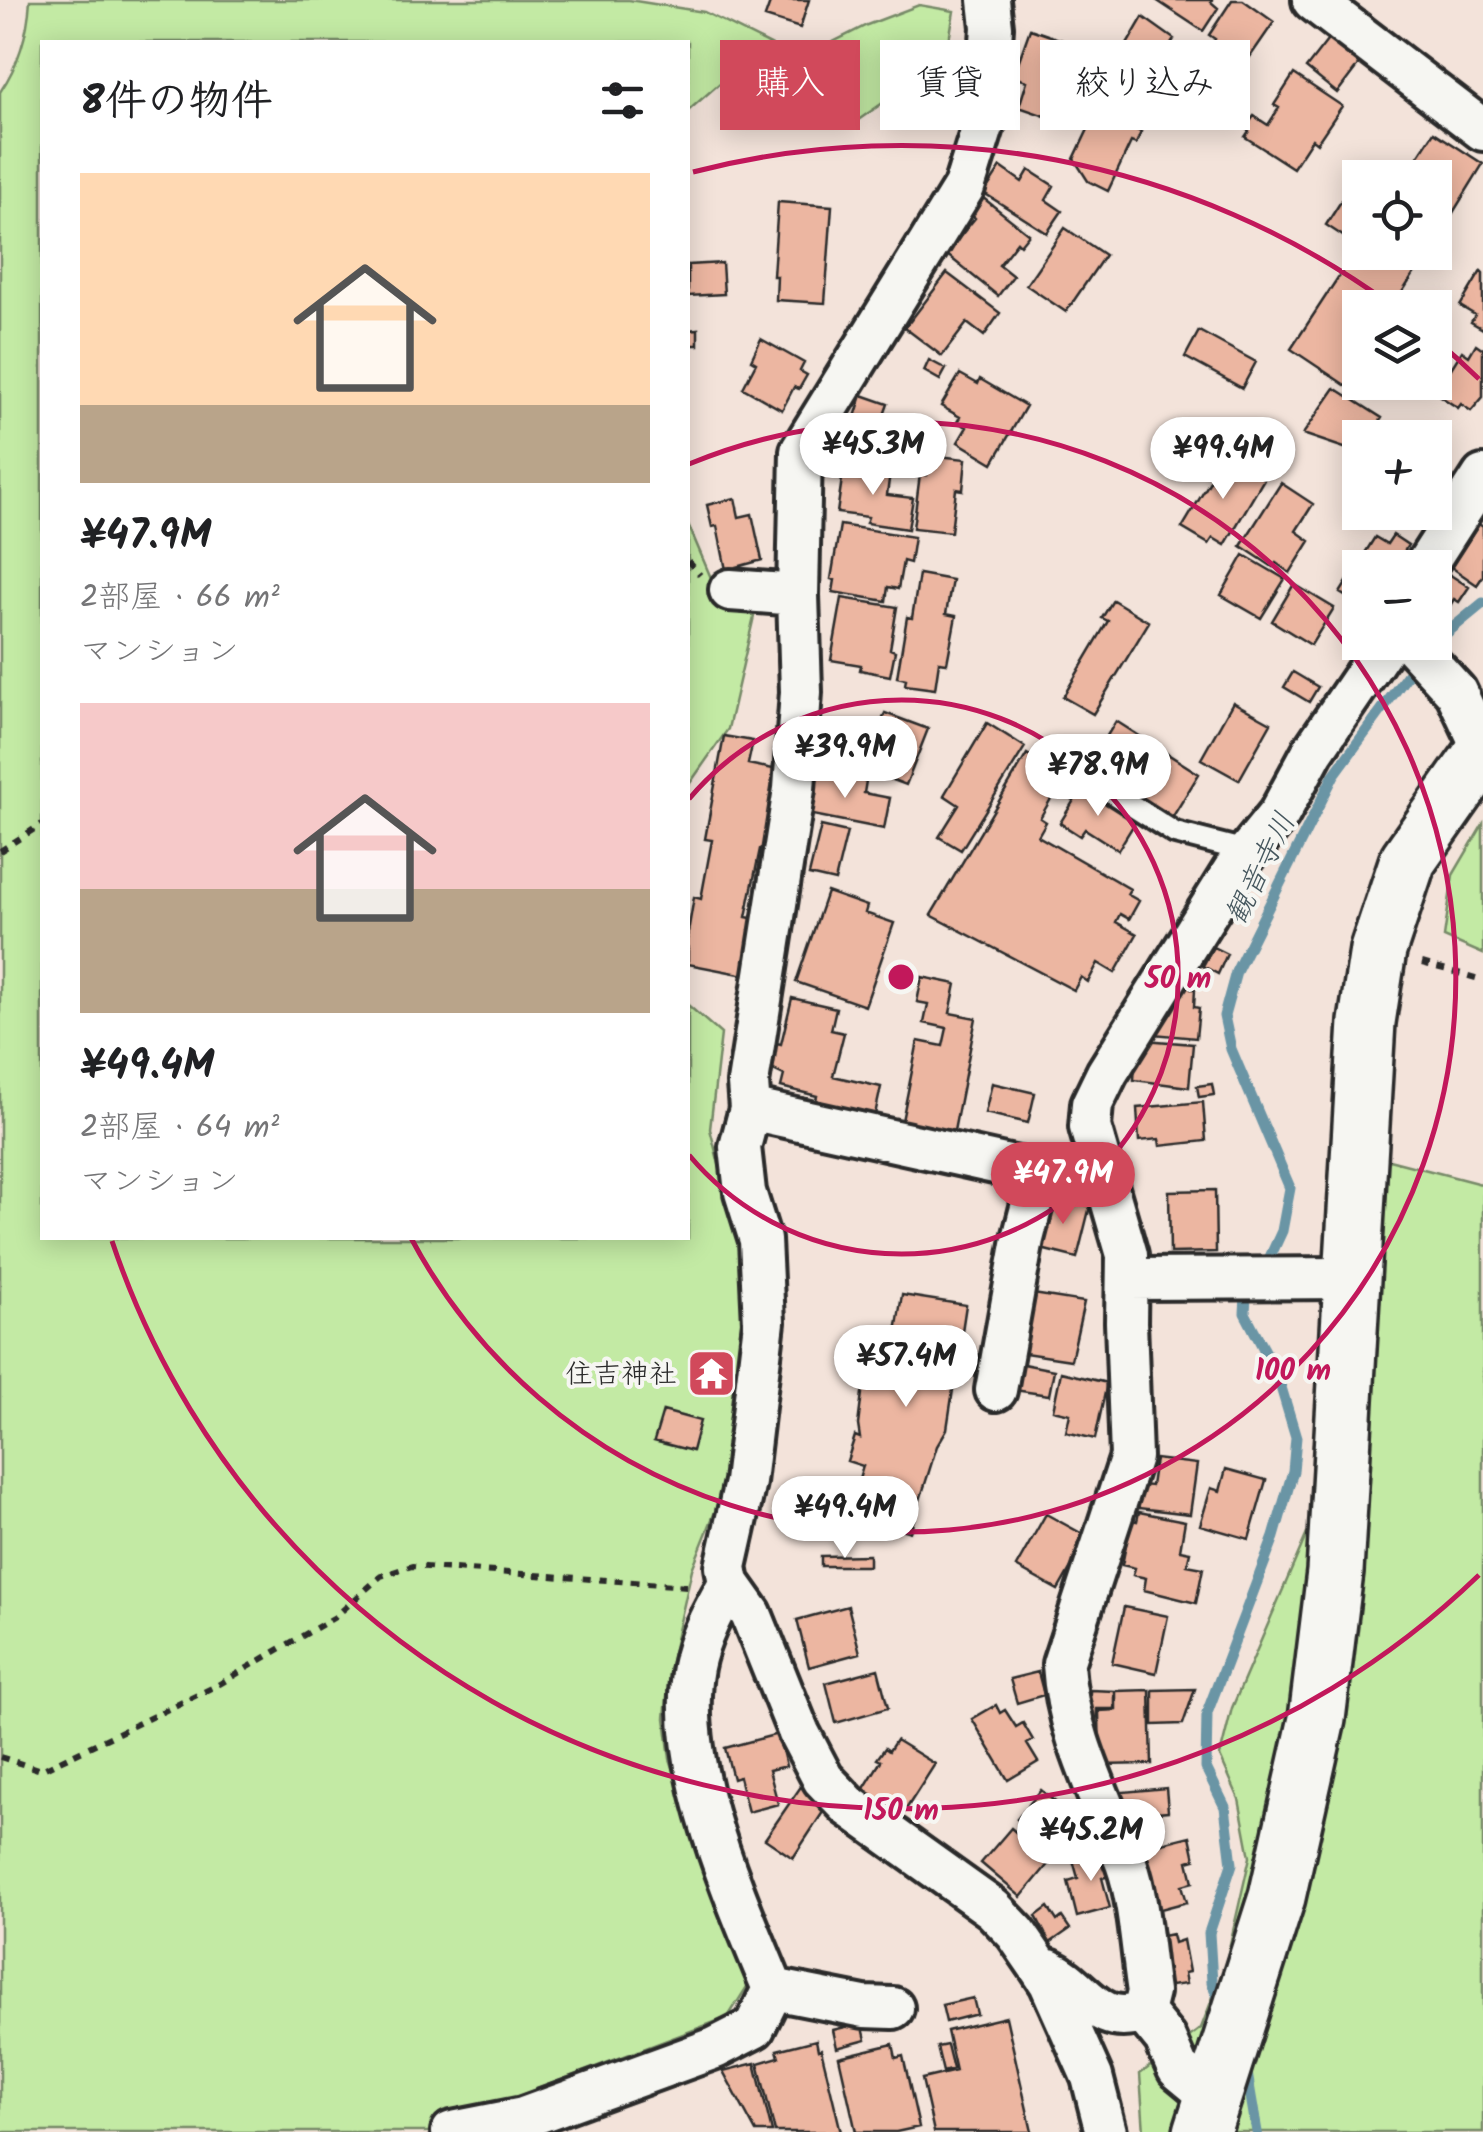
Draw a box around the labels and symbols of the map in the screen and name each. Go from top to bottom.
pin: ¥45.3M [792,413,954,498]
pin: ¥99.4M [1142,417,1304,502]
pin: ¥39.9M [764,716,926,801]
pin: ¥78.9M [1017,734,1179,819]
water label: 観音寺川 [1214,804,1310,933]
text: 50 m [1144,956,1211,1004]
centre of rings [883,959,919,995]
pin: ¥47.9M [982,1142,1144,1227]
pin: ¥57.4M [825,1325,987,1410]
temple icon: 住吉神社 [686,1347,738,1399]
text: 100 m [1255,1348,1331,1396]
place label: 住吉神社 [565,1353,677,1398]
pin: ¥49.4M [764,1476,926,1561]
text: 150 m [863,1788,939,1836]
pin: ¥45.2M [1010,1799,1172,1884]

